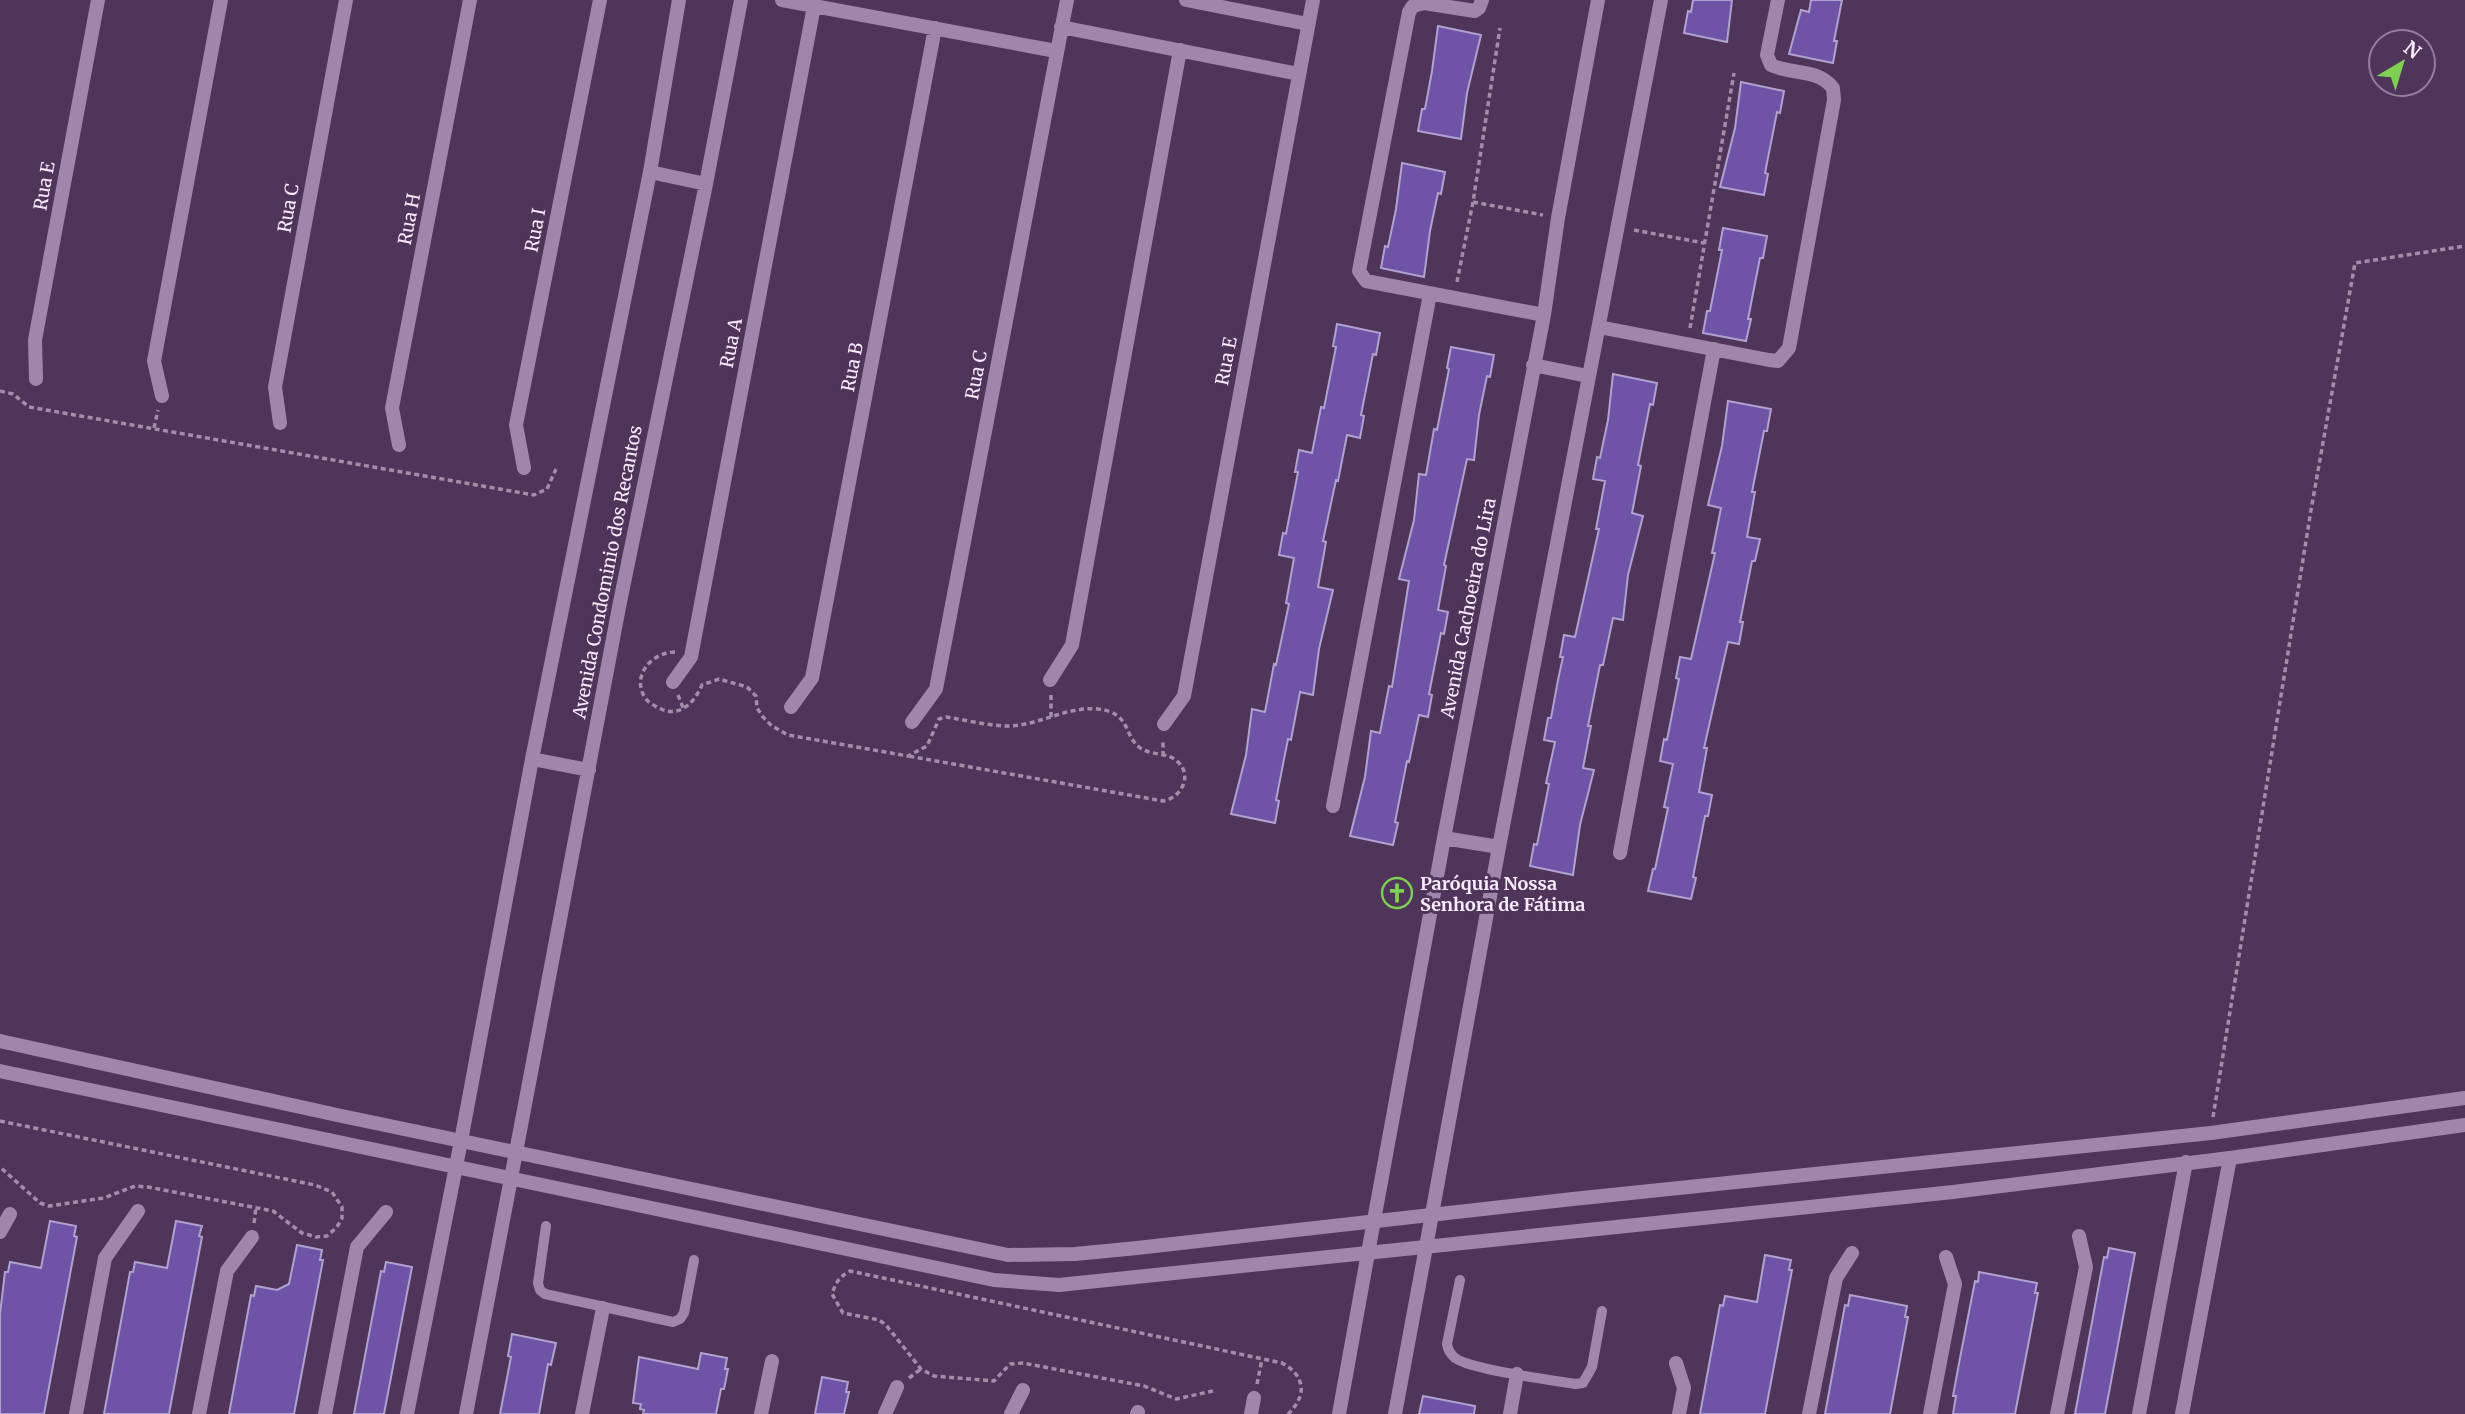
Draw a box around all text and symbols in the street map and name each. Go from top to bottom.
north arrow [2367,28,2437,98]
text: N [2399,36,2426,64]
street label: Rua E [28,159,60,212]
street label: Rua C [272,182,304,234]
street label: Rua H [393,191,425,247]
street label: Rua I [519,206,551,254]
street label: Rua A [715,316,747,370]
street label: Rua E [1210,334,1242,387]
street label: Rua B [836,340,868,394]
street label: Rua C [960,348,992,401]
street label: Avenida Condominio dos Recantos [567,423,647,721]
street label: Avenida Cachoeira do Lira [1435,496,1501,721]
place label: Paróquia Nossa Senhora de Fátima [1420,872,1585,916]
church icon: Paróquia Nossa Senhora de Fátima [1380,876,1414,910]

